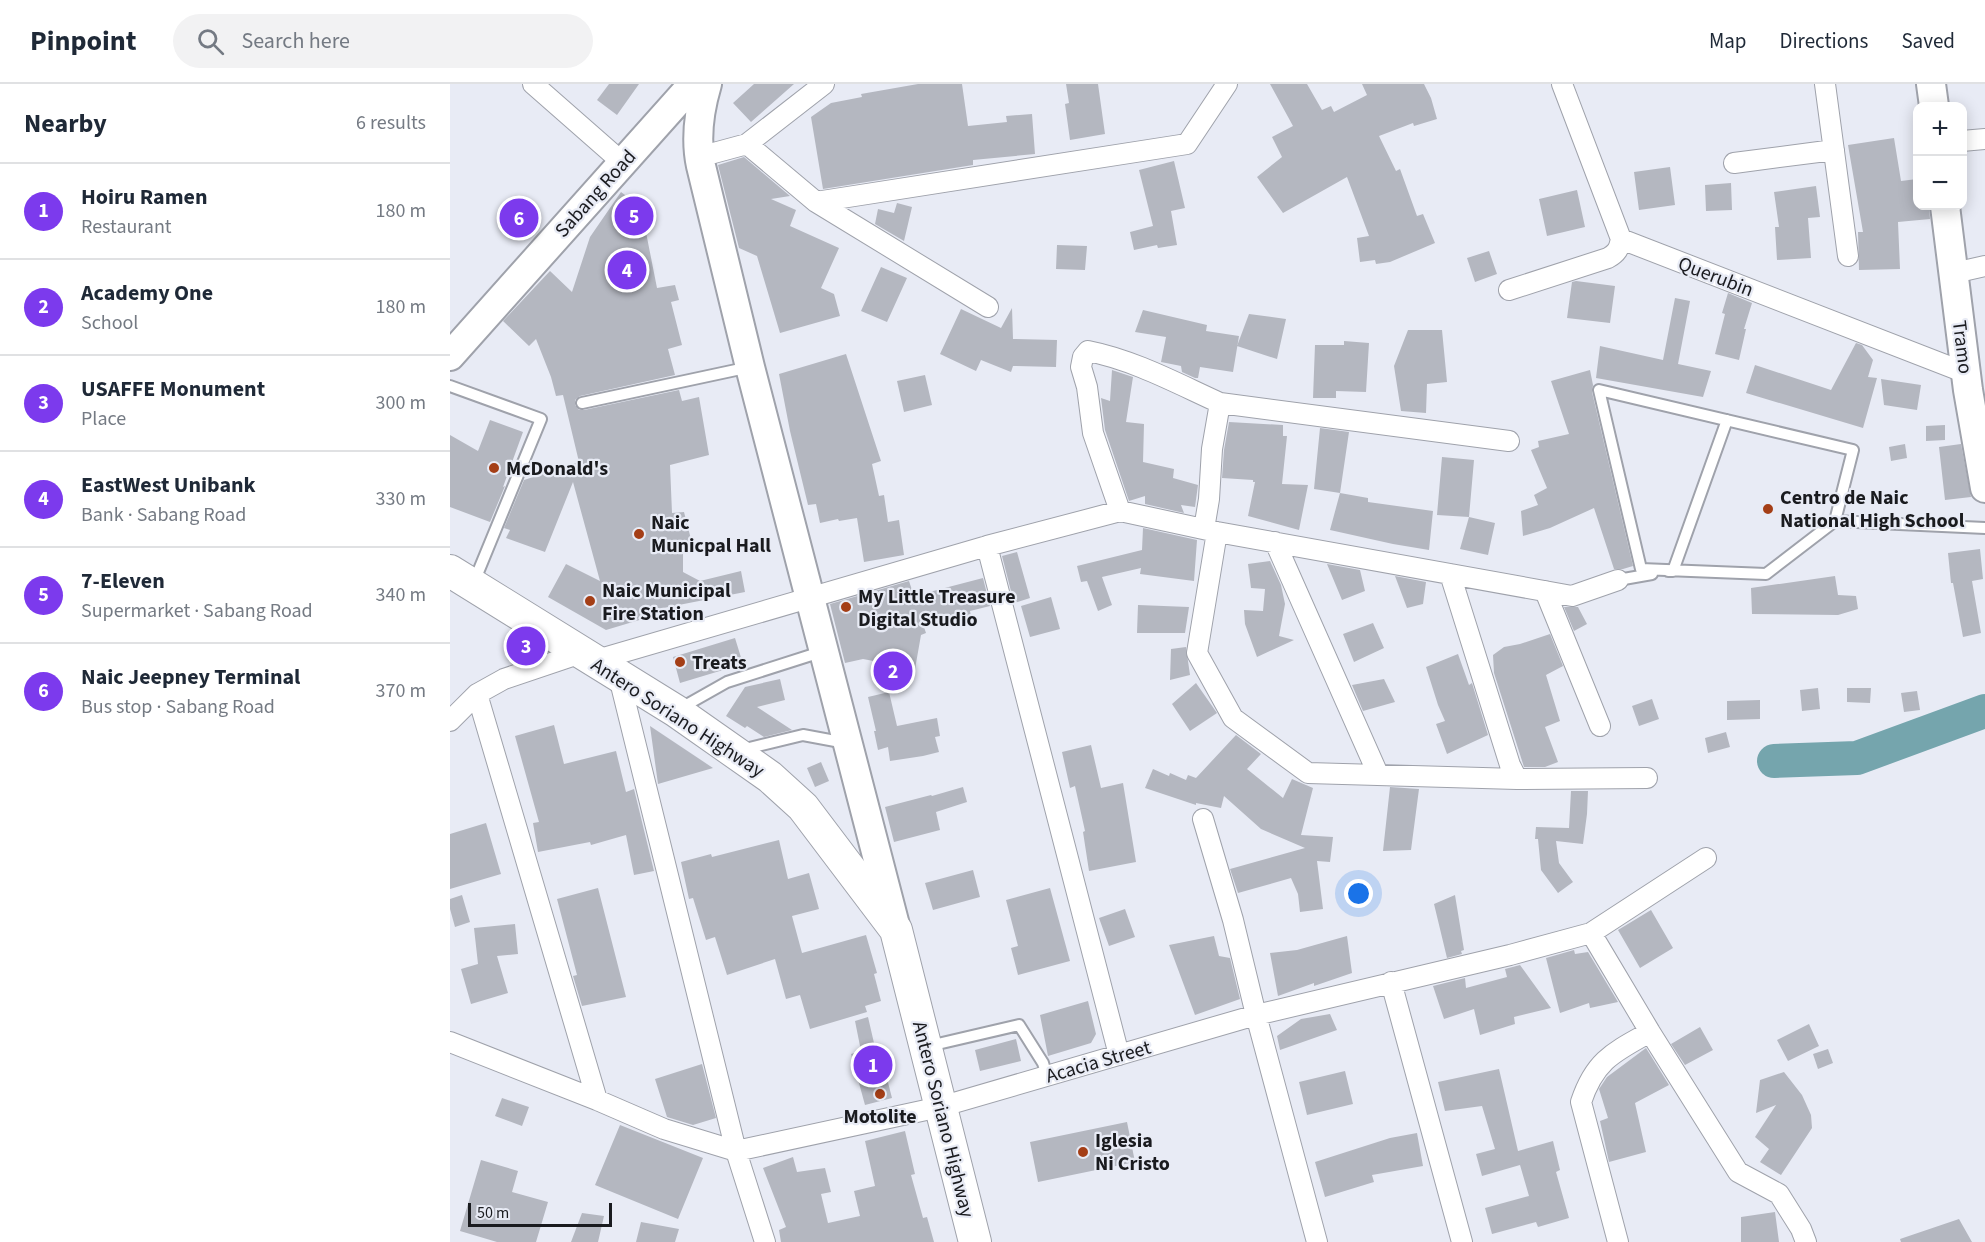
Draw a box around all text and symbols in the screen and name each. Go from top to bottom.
search box [173,14,593,68]
text: Pinpoint [30,21,137,61]
icon: search [194,25,227,58]
text: Search here [242,25,350,57]
text: Map [1709,26,1747,56]
text: Directions [1780,26,1868,56]
text: Saved [1901,26,1955,56]
map controls [1913,102,1967,210]
button: + [1913,102,1967,156]
text: Nearby [24,105,107,142]
text: 6 results [356,109,426,137]
street label: Sabang Road [549,144,643,244]
button: − [1913,156,1967,210]
text: Hoiru Ramen [81,181,208,213]
pin: 5 [614,194,654,238]
pin: 6 [500,196,538,240]
text: 1 [38,197,49,225]
text: 180 m [376,197,426,225]
text: Restaurant [81,213,172,241]
pin: 4 [608,248,646,292]
street label: Querubin [1674,250,1757,304]
text: Academy One [81,277,213,309]
text: 2 [38,293,49,321]
text: 180 m [376,293,426,321]
text: School [81,309,138,337]
street label: Tramo [1945,319,1979,376]
text: USAFFE Monument [81,373,265,405]
text: 3 [38,389,49,417]
text: 300 m [376,389,426,417]
text: Place [81,405,126,433]
place label: McDonald's [506,455,608,483]
marker: McDonald's [487,461,501,475]
text: EastWest Unibank [81,469,256,501]
place label: Centro de Naic National High School [1780,484,1965,535]
text: 4 [38,485,49,513]
text: 330 m [376,485,426,513]
text: Bank · Sabang Road [81,501,246,529]
marker: Centro de Naic National High School [1761,502,1775,516]
place label: Naic Municpal Hall [651,509,771,560]
marker: Naic Municpal Hall [632,527,646,541]
text: 7-Eleven [81,565,165,597]
place label: Naic Municipal Fire Station [602,577,731,628]
text: 5 [38,581,49,609]
text: 340 m [376,581,426,609]
place label: My Little Treasure Digital Studio [858,583,1016,634]
marker: Naic Municipal Fire Station [583,594,597,608]
text: Supermarket · Sabang Road [81,597,313,625]
marker: My Little Treasure Digital Studio [839,600,853,614]
pin: 3 [506,624,546,668]
pin: 2 [874,648,912,694]
place label: Treats [692,649,747,677]
street label: Antero Soriano Highway [585,651,770,785]
marker: Treats [673,655,687,669]
text: Naic Jeepney Terminal [81,661,300,693]
text: 6 [38,677,49,705]
text: 370 m [376,677,426,705]
text: Bus stop · Sabang Road [81,693,275,721]
your location [1344,879,1373,908]
street label: Antero Soriano Highway [905,1018,981,1221]
street label: Acacia Street [1042,1034,1154,1090]
pin: 1 [854,1042,892,1088]
marker: Motolite [873,1087,887,1101]
place label: Motolite [843,1103,917,1131]
place label: Iglesia Ni Cristo [1095,1127,1170,1178]
marker: Iglesia Ni Cristo [1076,1145,1090,1159]
scale bar [468,1200,612,1228]
text: 50 m [477,1202,509,1224]

